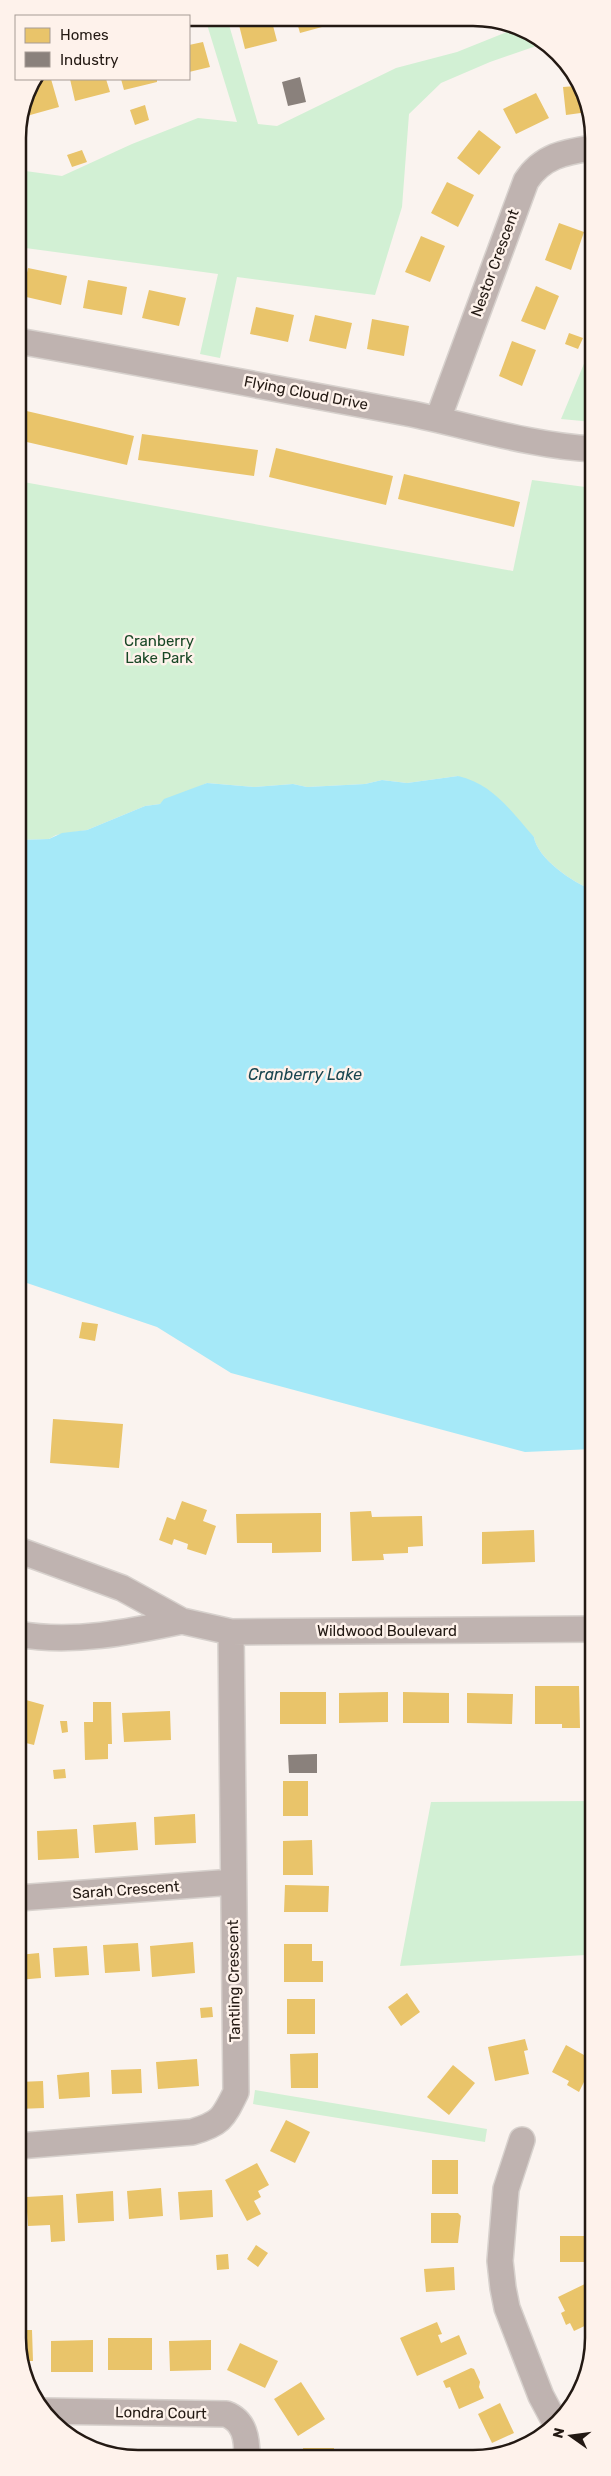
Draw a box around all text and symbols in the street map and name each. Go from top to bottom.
legend [15,15,190,80]
text: Homes [60,26,109,44]
text: Industry [60,51,119,69]
street label: Nestor Crescent [467,207,523,319]
street label: Flying Cloud Drive [242,372,370,414]
park label: Cranberry Lake Park [124,632,194,667]
water label: Cranberry Lake [248,1065,362,1084]
street label: Wildwood Boulevard [317,1622,457,1640]
street label: Sarah Crescent [72,1877,180,1903]
street label: Tantling Crescent [224,1919,244,2042]
street label: Londra Court [115,2403,207,2423]
north arrow [546,2411,596,2461]
text: N [549,2426,568,2440]

